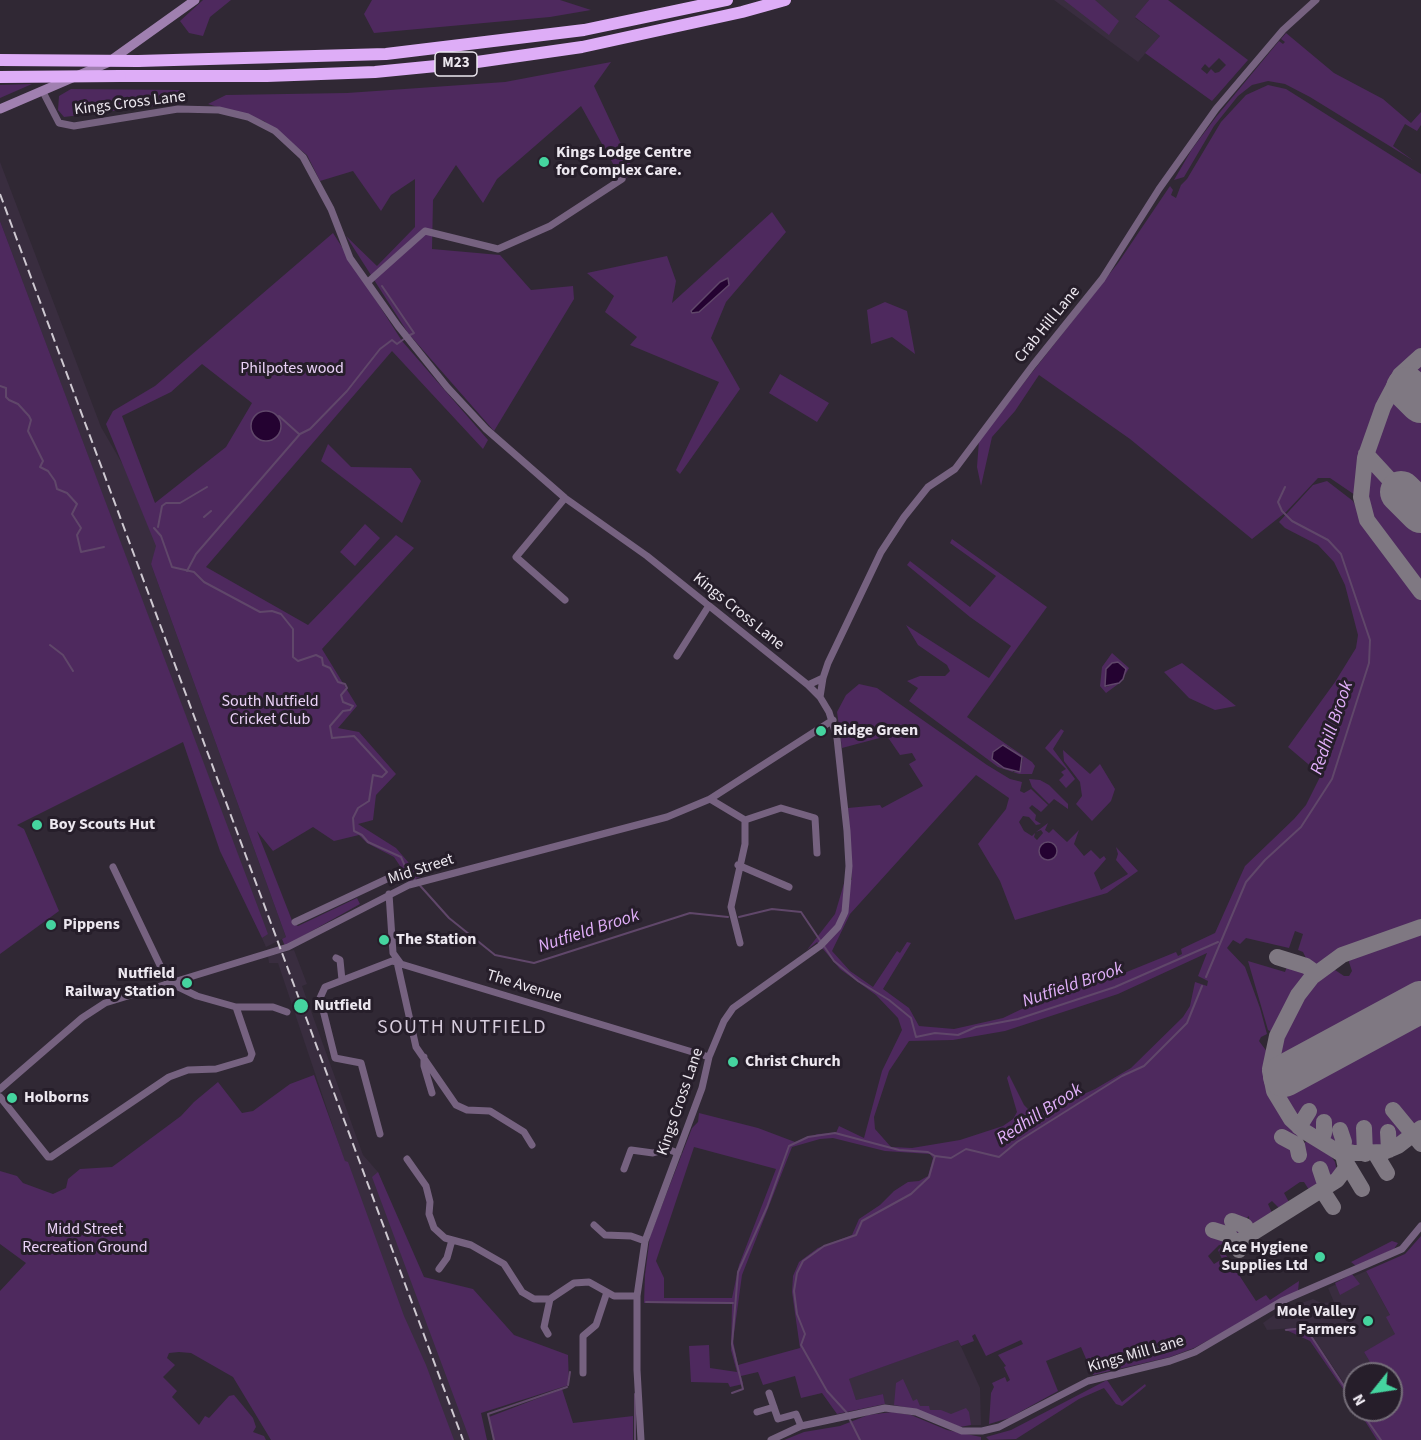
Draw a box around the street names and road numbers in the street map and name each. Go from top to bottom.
road number: M23 [435,52,477,76]
street label: Kings Cross Lane [73,88,187,120]
street label: Crab Hill Lane [1011,283,1085,367]
street label: Kings Cross Lane [688,569,788,655]
street label: Mid Street [386,850,456,890]
street label: The Avenue [484,966,564,1008]
street label: Kings Cross Lane [654,1046,708,1158]
street label: Kings Mill Lane [1086,1332,1186,1378]

